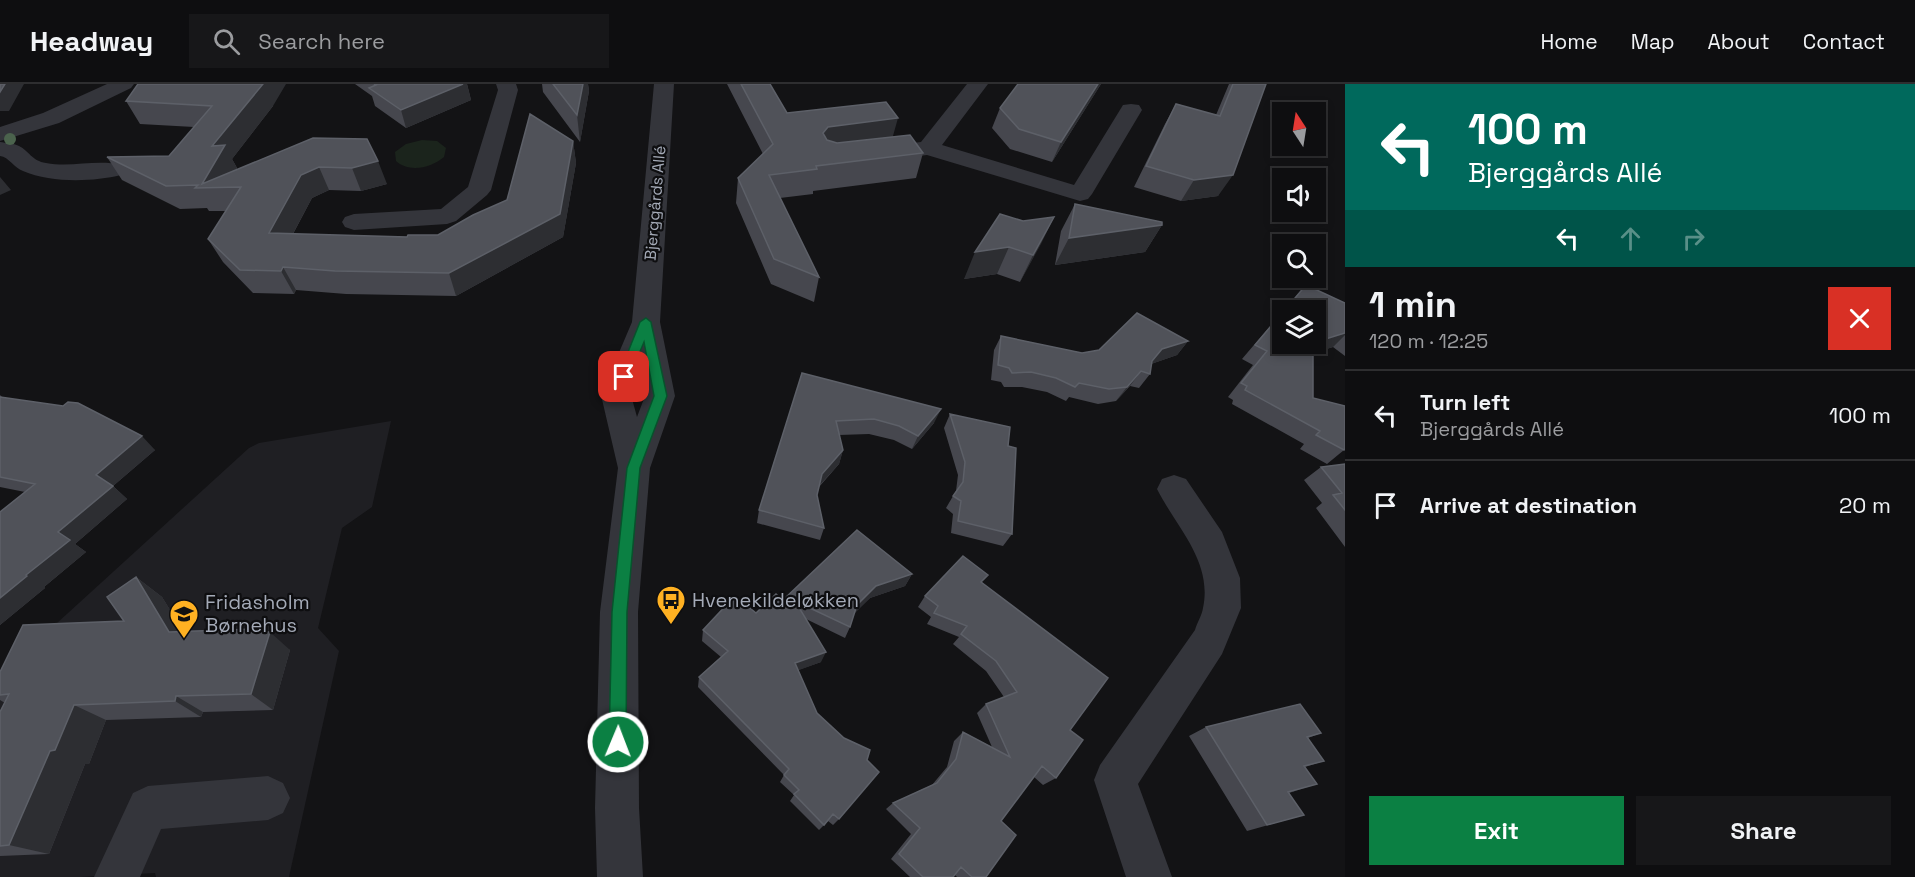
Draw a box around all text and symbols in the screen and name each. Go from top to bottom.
search box [189,14,609,68]
text: Headway [30,23,153,59]
icon: search [210,25,243,58]
text: Search here [258,27,385,55]
text: Home [1540,28,1598,55]
text: Map [1631,28,1675,55]
text: About [1708,28,1770,55]
text: Contact [1803,28,1885,55]
north arrow [1272,102,1326,156]
map controls [1272,102,1326,354]
text: 100 m [1468,103,1588,156]
icon: left [1369,108,1447,186]
street label: Bjerggårds Allé [640,145,670,261]
text: Bjerggårds Allé [1468,155,1663,190]
button: sound [1272,168,1326,222]
icon: left [1551,222,1584,255]
icon: ahead [1614,222,1647,255]
icon: right [1677,222,1710,255]
button: search [1272,234,1326,288]
text: 1 min [1369,282,1457,328]
button: close [1828,287,1891,350]
button: layers [1272,300,1326,354]
text: 120 m · 12:25 [1369,328,1488,354]
pin [598,351,649,402]
icon: arrive [607,360,640,393]
text: Turn left [1420,388,1510,416]
icon: left [1369,399,1402,432]
text: 100 m [1829,401,1891,429]
text: Bjerggårds Allé [1420,416,1564,442]
icon: arrive [1369,489,1402,522]
text: Arrive at destination [1420,491,1637,519]
text: 20 m [1839,491,1891,519]
bus stop icon: Hvenekildeløkken [655,584,687,626]
place label: Hvenekildeløkken [692,587,859,613]
place label: Fridasholm Børnehus [205,589,310,638]
school or university icon: Fridasholm Børnehus [168,598,200,640]
position arrow [586,710,650,774]
button: Exit [1369,796,1624,865]
button: Share [1636,796,1891,865]

